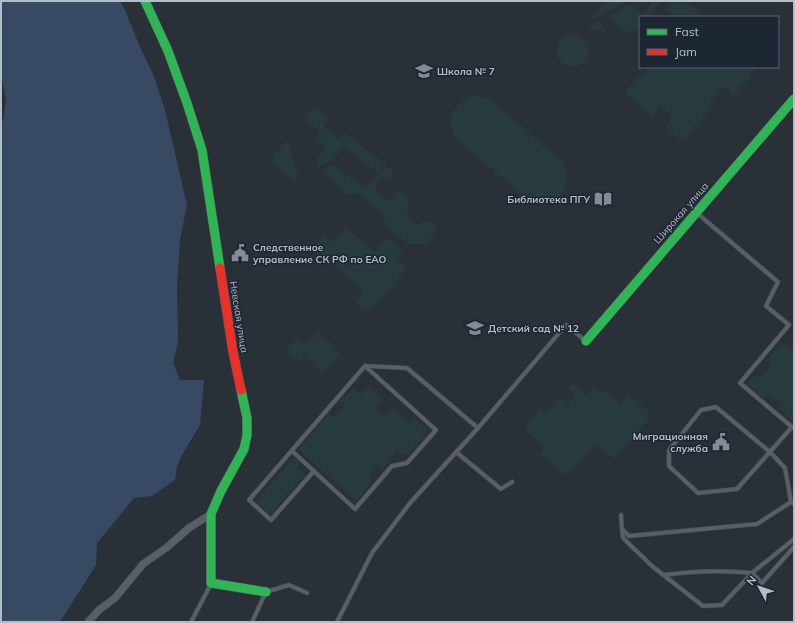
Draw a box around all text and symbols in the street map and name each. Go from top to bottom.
legend [639,16,779,68]
text: Fast [675,24,699,39]
text: Jam [675,44,697,59]
school or university icon: Школа № 7 [414,61,434,81]
place label: Школа № 7 [437,65,495,78]
street label: Широкая улица [651,180,711,246]
library icon: Библиотека ПГУ [593,189,613,209]
place label: Библиотека ПГУ [507,193,590,206]
place label: Следственное управление СК РФ по ЕАО [253,241,387,266]
public building icon: Следственное управление СК РФ по ЕАО [230,243,250,263]
street label: Невская улица [227,280,251,354]
school or university icon: Детский сад № 12 [465,318,485,338]
place label: Детский сад № 12 [488,322,579,335]
place label: Миграционная служба [633,430,708,455]
public building icon: Миграционная служба [711,432,731,452]
north arrow [739,567,779,607]
text: N [743,573,759,588]

